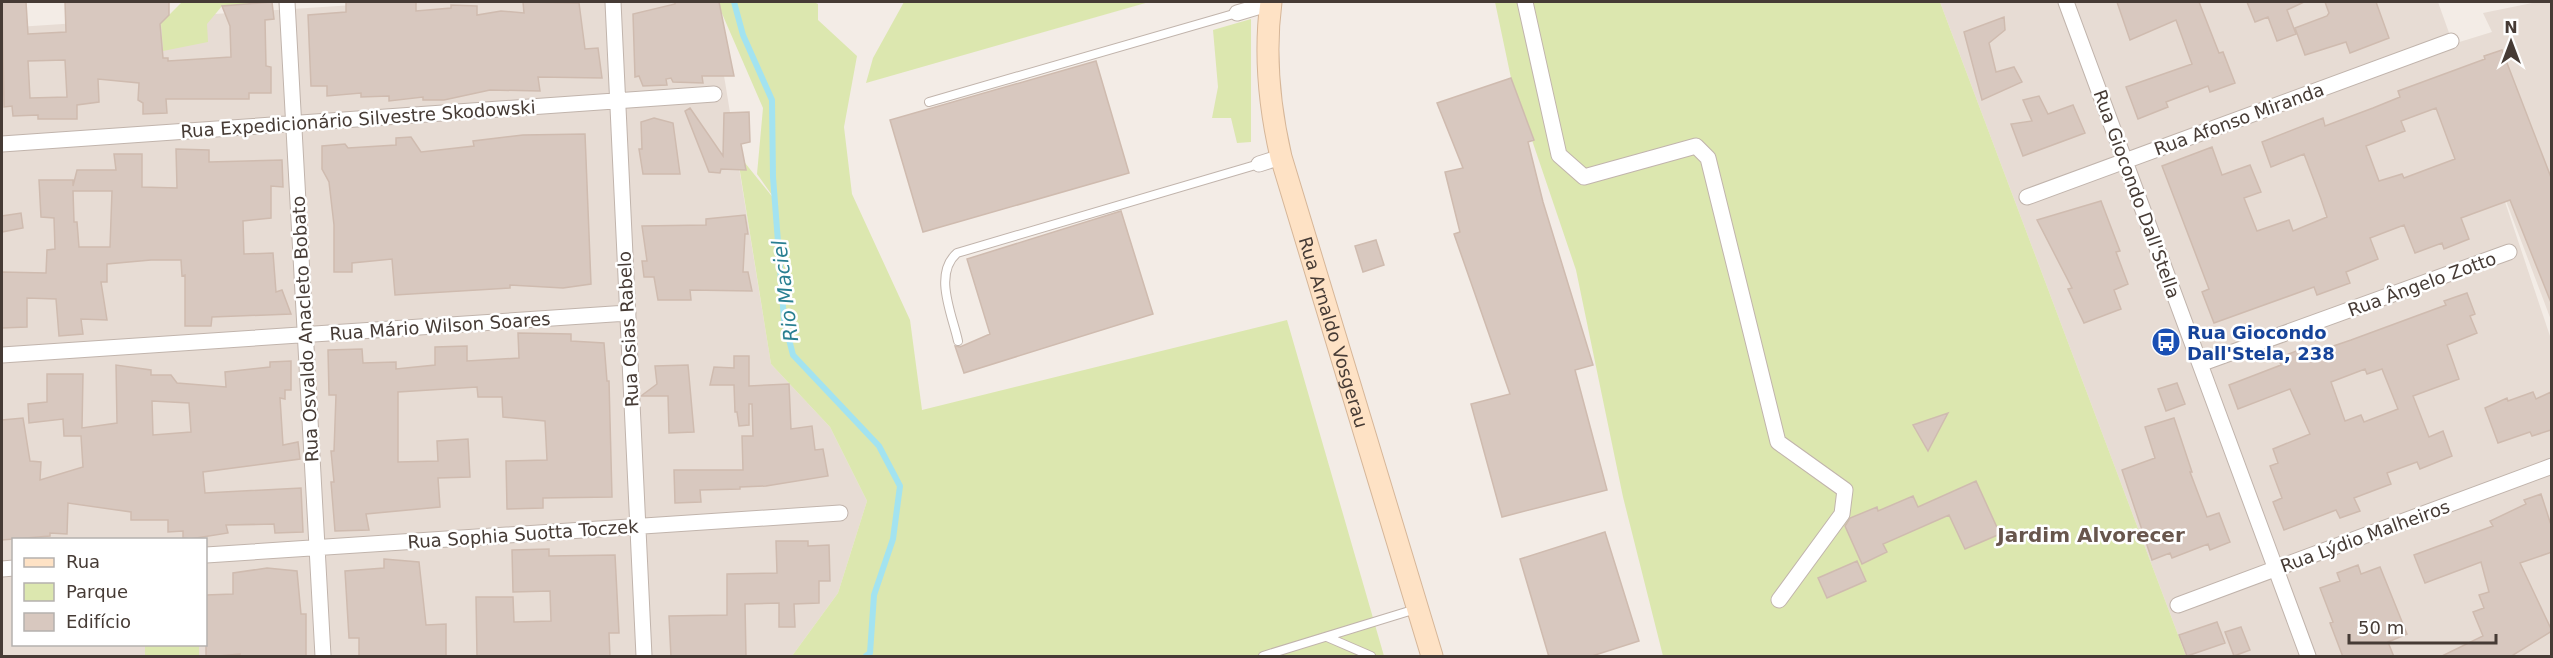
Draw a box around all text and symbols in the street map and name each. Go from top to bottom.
north arrow [2481,12,2541,72]
text: N [2504,18,2518,37]
street label: Rua Afonso Miranda [2151,78,2327,160]
street label: Rua Giocondo Dall'Stella [2089,87,2185,301]
street label: Rua Expedicionário Silvestre Skodowski [180,96,536,142]
street label: Rua Osvaldo Anacleto Bobato [288,195,322,463]
street label: Rua Arnaldo Vosgerau [1295,234,1373,430]
water label: Rio Maciel [767,238,803,343]
street label: Rua Ângelo Zotto [2345,247,2499,321]
street label: Rua Osias Rabelo [613,250,643,408]
street label: Rua Mário Wilson Soares [329,308,551,344]
place label: Rua Giocondo Dall'Stela, 238 [2187,322,2335,364]
bus stop icon: Rua Giocondo Dall'Stela, 238 [2150,326,2182,358]
street label: Rua Lýdio Malheiros [2278,496,2452,576]
street label: Rua Sophia Suotta Toczek [407,515,640,553]
district label: Jardim Alvorecer [1995,523,2185,547]
legend [12,538,207,646]
text: Rua [66,551,100,572]
text: Parque [66,581,128,602]
scale bar [2349,607,2496,645]
text: Edifício [66,611,131,632]
text: 50 m [2358,617,2404,638]

